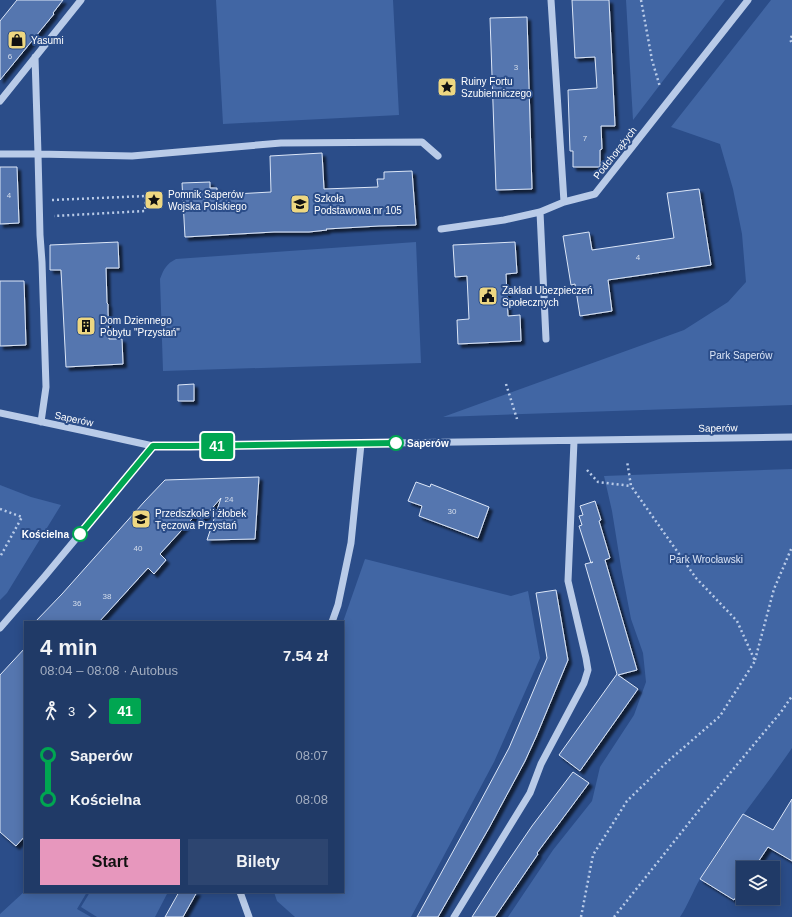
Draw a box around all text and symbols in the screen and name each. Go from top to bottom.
shop icon: Yasumi [6,29,28,51]
place label: Yasumi [31,35,64,46]
house number: 6 [8,52,13,61]
house number: 3 [514,63,519,72]
place icon: Ruiny Fortu Szubienniczego [436,76,458,98]
place label: Ruiny Fortu Szubienniczego [461,76,532,99]
street label: Podchorążych [591,125,639,181]
house number: 7 [583,134,588,143]
place icon: Pomnik Saperów Wojska Polskiego [143,189,165,211]
place label: Pomnik Saperów Wojska Polskiego [168,189,247,212]
house number: 4 [7,191,12,200]
school or university icon: Szkoła Podstawowa nr 105 [289,193,311,215]
place label: Szkoła Podstawowa nr 105 [314,193,402,216]
house number: 4 [636,253,641,262]
public building icon: Zakład Ubezpieczeń Społecznych [477,285,499,307]
place label: Zakład Ubezpieczeń Społecznych [502,285,593,308]
building icon: Dom Dziennego Pobytu "Przystań" [75,315,97,337]
place label: Dom Dziennego Pobytu "Przystań" [100,315,180,338]
park label: Park Saperów [710,350,773,361]
street label: Saperów [54,410,95,429]
street label: Saperów [698,422,739,434]
line badge: 41 [199,433,235,459]
marker: Saperów [388,435,404,451]
text: 41 [209,438,225,454]
place label: Saperów [407,438,449,449]
house number: 24 [225,495,234,504]
house number: 30 [448,507,457,516]
school or university icon: Przedszkole i żłobek Tęczowa Przystań [130,508,152,530]
place label: Przedszkole i żłobek Tęczowa Przystań [155,508,247,531]
marker: Kościelna [72,526,88,542]
place label: Kościelna [22,529,69,540]
house number: 40 [134,544,143,553]
park label: Park Wrocławski [669,554,743,565]
house number: 38 [103,592,112,601]
house number: 36 [73,599,82,608]
text: 4 min [40,635,97,660]
text: 7.54 zł [283,647,328,664]
text: 08:04 – 08:08 · Autobus [40,663,178,678]
icon: walk [40,700,62,722]
icon: forward [81,700,103,722]
text: 41 [117,703,133,719]
text: 3 [68,704,75,719]
text: Saperów [70,747,133,764]
text: 08:07 [295,748,328,763]
text: Kościelna [70,791,141,808]
text: 08:08 [295,792,328,807]
button: Start [40,839,180,885]
button: Bilety [188,839,328,885]
map controls [736,861,780,905]
button: layers [736,861,780,905]

